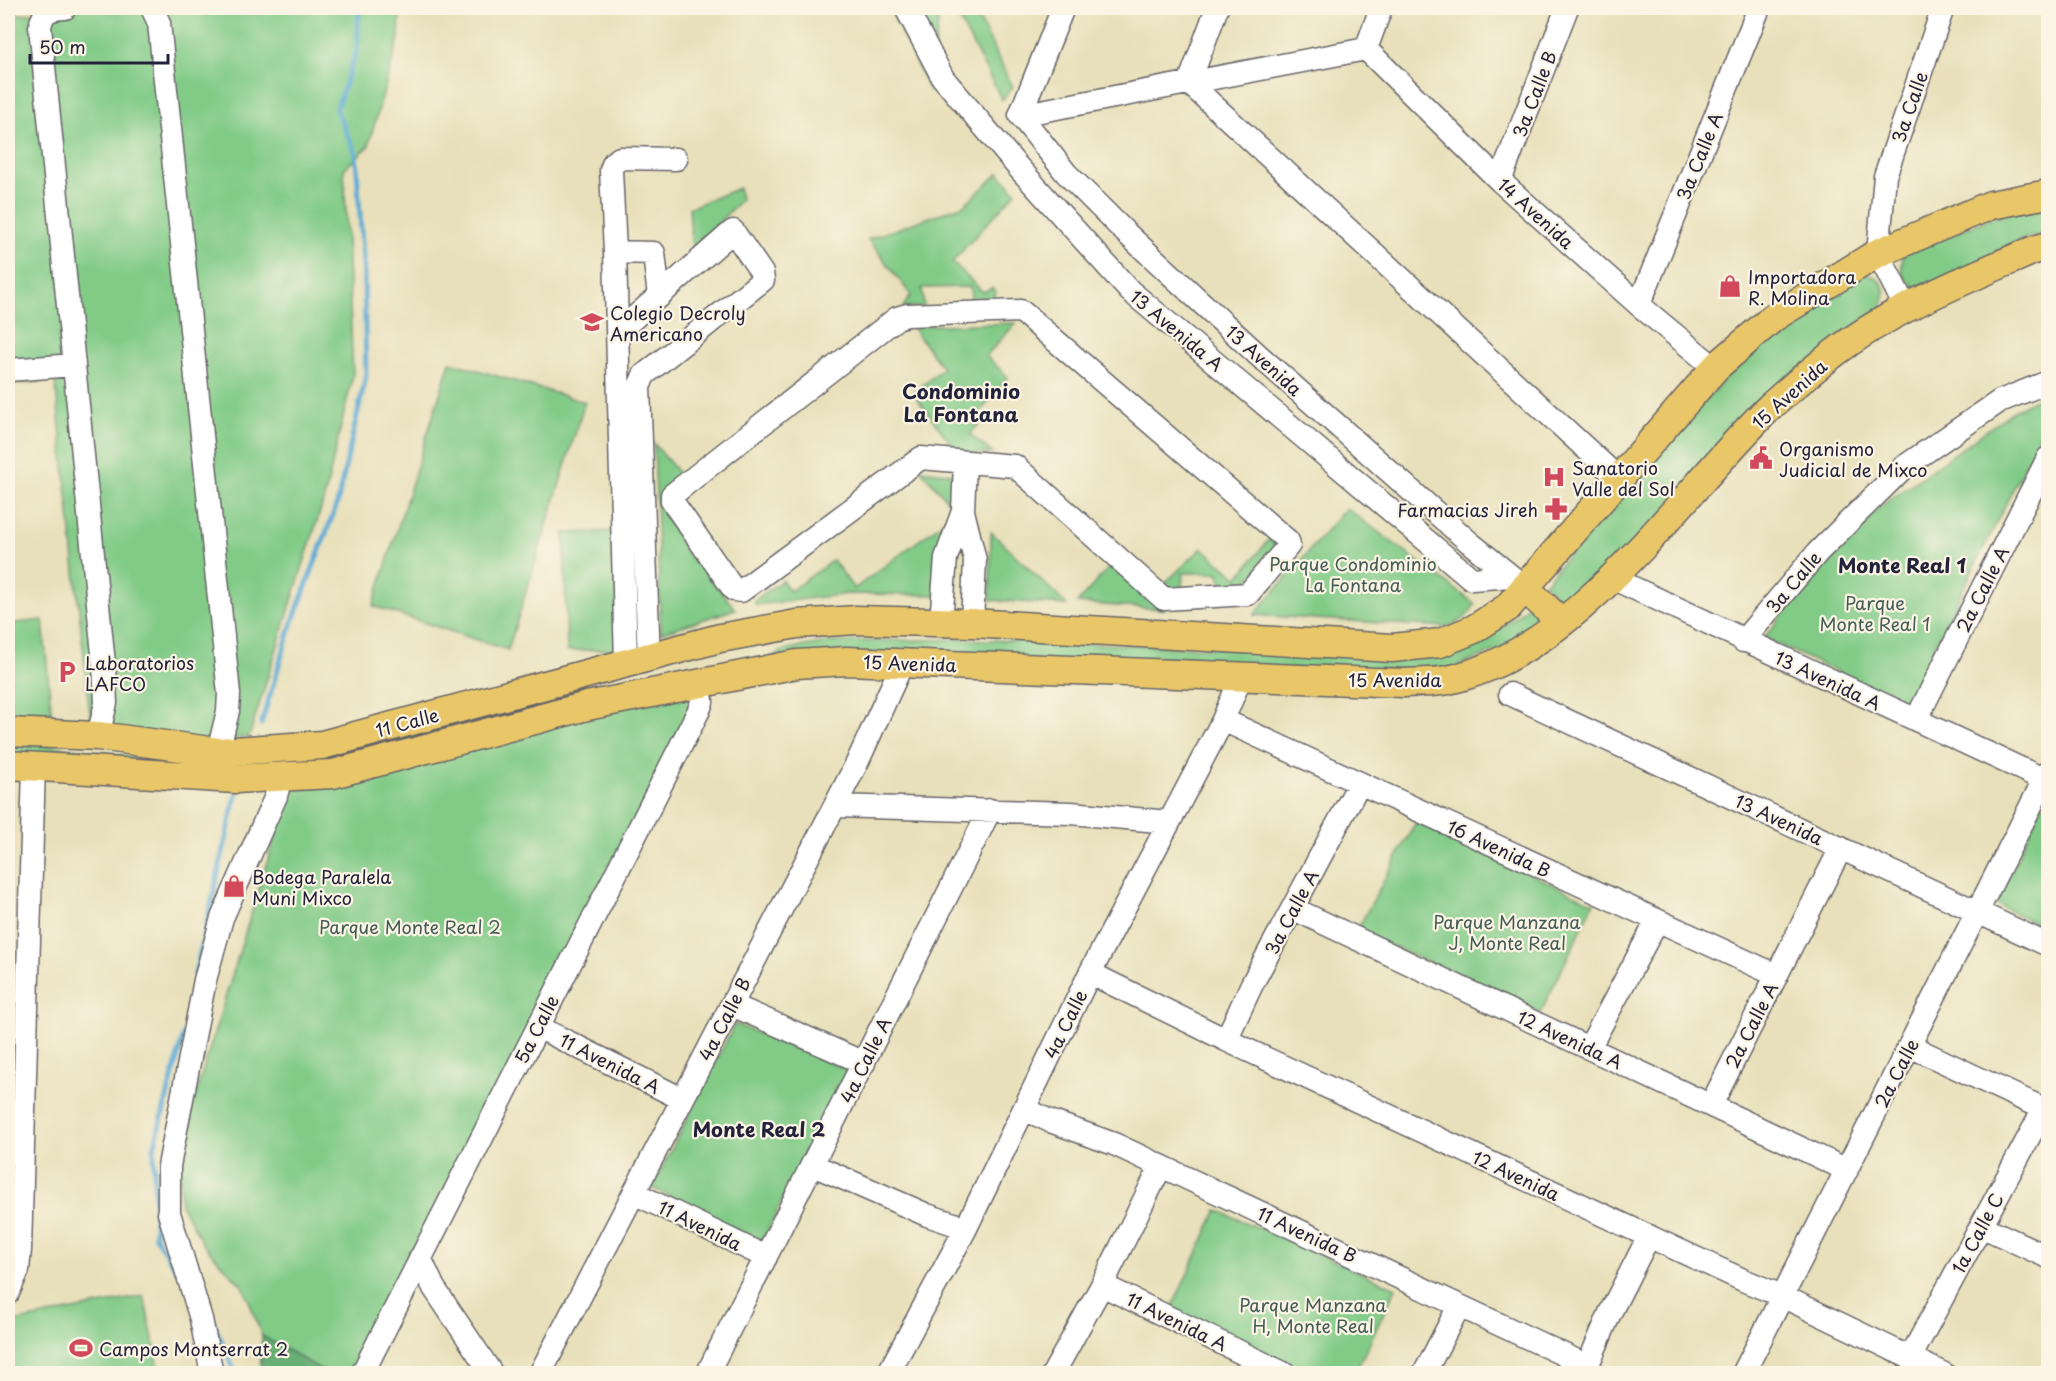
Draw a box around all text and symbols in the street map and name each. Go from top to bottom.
scale bar [30,27,168,65]
text: 50 m [39,33,86,60]
street label: 3a Calle B [1505,47,1563,141]
street label: 3a Calle [1884,68,1934,146]
street label: 3a Calle A [1669,108,1729,204]
street label: 14 Avenida [1492,171,1581,255]
place label: Importadora R. Molina [1748,263,1856,311]
shop icon: Importadora R. Molina [1717,273,1743,299]
street label: 13 Avenida A [1124,283,1230,377]
place label: Colegio Decroly Americano [610,299,746,347]
school or university icon: Colegio Decroly Americano [579,309,605,335]
street label: 13 Avenida [1220,318,1309,402]
street label: 15 Avenida [1745,352,1833,435]
district label: Condominio La Fontana [902,376,1020,429]
place label: Organismo Judicial de Mixco [1779,435,1928,483]
public building icon: Organismo Judicial de Mixco [1748,445,1774,471]
place label: Sanatorio Valle del Sol [1572,454,1675,502]
hospital icon: Sanatorio Valle del Sol [1541,464,1567,490]
place label: Farmacias Jireh [1397,496,1538,523]
pharmacy icon: Farmacias Jireh [1543,496,1569,522]
street label: 2a Calle A [1949,541,2015,637]
street label: 3a Calle [1759,545,1827,619]
park label: Parque Condominio La Fontana [1269,550,1437,598]
district label: Monte Real 1 [1838,550,1967,580]
park label: Parque Monte Real 1 [1820,589,1930,637]
street label: 13 Avenida A [1770,644,1886,717]
street label: 15 Avenida [863,648,958,678]
place label: Laboratorios LAFCO [85,649,194,697]
parking icon: Laboratorios LAFCO [54,659,80,685]
street label: 15 Avenida [1348,666,1442,693]
street label: 11 Calle [373,701,442,743]
street label: 13 Avenida [1730,787,1828,852]
street label: 16 Avenida B [1443,812,1555,884]
place label: Bodega Paralela Muni Mixco [252,863,392,911]
street label: 3a Calle A [1257,865,1325,959]
shop icon: Bodega Paralela Muni Mixco [221,873,247,899]
park label: Parque Manzana J, Monte Real [1433,908,1581,956]
park label: Parque Monte Real 2 [319,913,501,940]
street label: 4a Calle B [691,972,757,1066]
street label: 2a Calle A [1718,977,1784,1073]
street label: 4a Calle [1037,985,1093,1063]
street label: 5a Calle [507,990,565,1068]
street label: 12 Avenida A [1513,1003,1627,1075]
street label: 4a Calle A [833,1012,898,1108]
street label: 11 Avenida A [555,1026,665,1100]
street label: 2a Calle [1867,1034,1925,1112]
district label: Monte Real 2 [693,1114,825,1144]
street label: 12 Avenida [1468,1143,1565,1207]
street label: 1a Calle C [1944,1188,2010,1278]
street label: 11 Avenida [654,1193,747,1257]
street label: 11 Avenida B [1253,1199,1361,1269]
street label: 11 Avenida A [1122,1285,1232,1357]
park label: Parque Manzana H, Monte Real [1239,1291,1387,1339]
sports icon: Campos Montserrat 2 [68,1335,94,1361]
place label: Campos Montserrat 2 [99,1335,289,1362]

